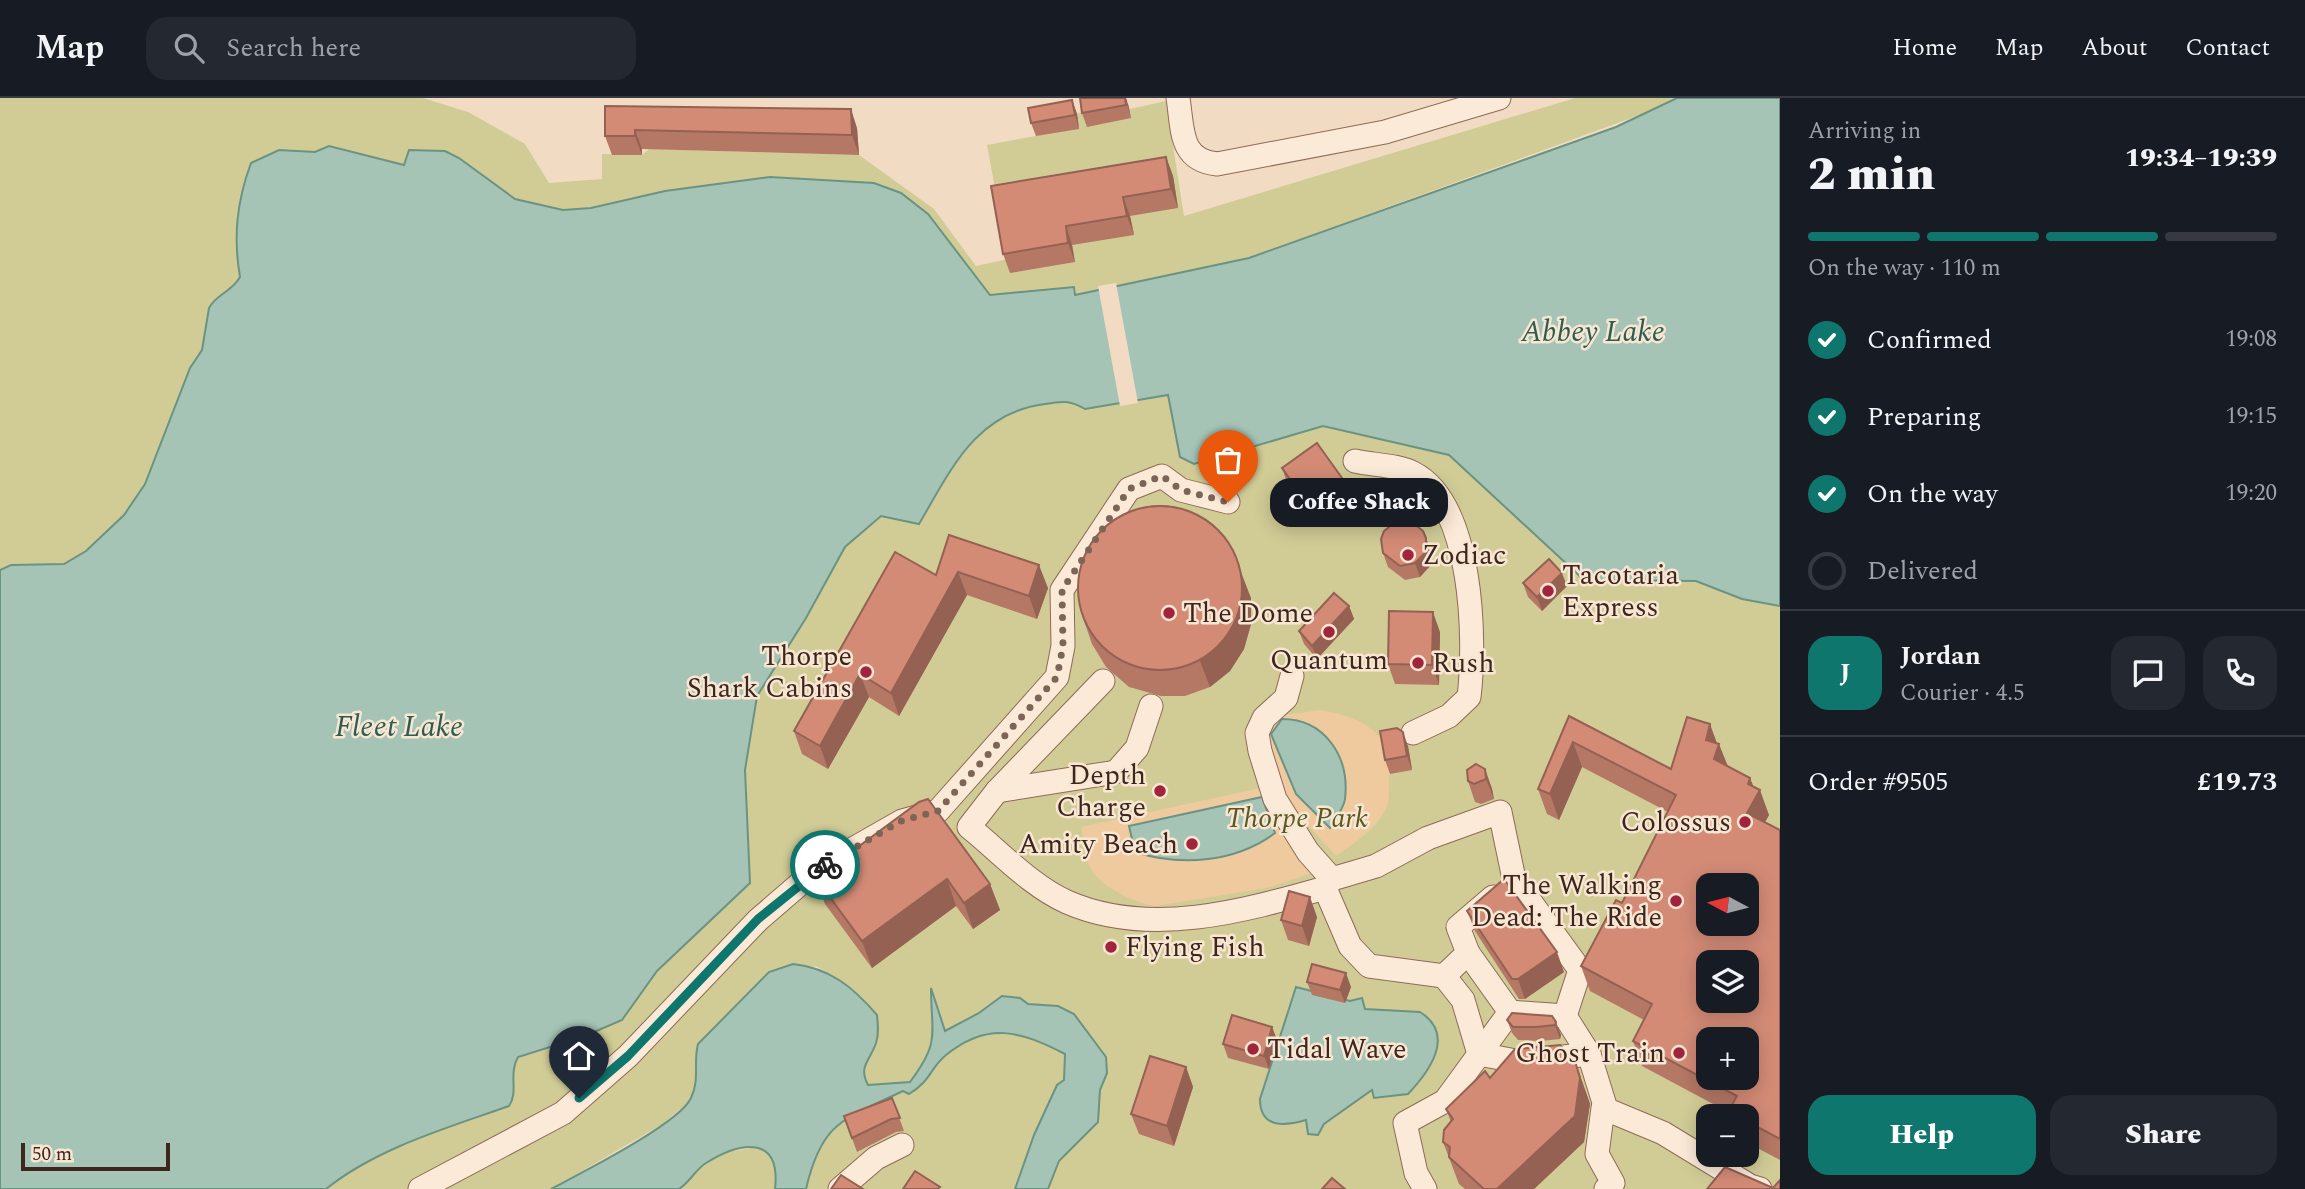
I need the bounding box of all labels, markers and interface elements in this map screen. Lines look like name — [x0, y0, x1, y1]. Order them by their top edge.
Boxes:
search box — [146, 17, 636, 80]
text: Map — [35, 23, 104, 73]
text: Search here — [226, 28, 361, 68]
icon: search — [170, 29, 208, 67]
text: Home — [1892, 30, 1957, 66]
text: Map — [1995, 30, 2043, 66]
text: About — [2081, 30, 2147, 66]
text: Contact — [2185, 30, 2270, 66]
text: Arriving in — [1808, 114, 1921, 149]
text: 19:34–19:39 — [2125, 138, 2277, 178]
text: 2 min — [1808, 140, 1935, 210]
text: On the way · 110 m — [1808, 251, 2001, 286]
water label: Abbey Lake — [1520, 309, 1665, 355]
text: Confirmed — [1867, 320, 1992, 360]
icon: check — [1808, 321, 1846, 359]
text: 19:08 — [2225, 322, 2277, 357]
text: Preparing — [1867, 397, 1981, 437]
icon: check — [1808, 398, 1846, 436]
text: 19:15 — [2225, 399, 2277, 434]
pin — [1198, 430, 1258, 502]
icon: bag — [1209, 441, 1247, 479]
text: On the way — [1867, 474, 1998, 514]
icon: check — [1808, 475, 1846, 513]
text: 19:20 — [2225, 476, 2277, 511]
callout: Coffee Shack — [1270, 478, 1448, 526]
text: Coffee Shack — [1288, 485, 1430, 520]
place label: Zodiac — [1422, 534, 1506, 577]
marker: Zodiac — [1400, 547, 1416, 563]
text: Delivered — [1867, 551, 1978, 591]
place label: Tacotaria Express — [1562, 554, 1679, 629]
marker: Tacotaria Express — [1540, 583, 1556, 599]
place label: The Dome — [1183, 592, 1313, 635]
marker: The Dome — [1161, 605, 1177, 621]
marker: Quantum — [1321, 624, 1337, 640]
place label: Thorpe Shark Cabins — [687, 635, 852, 710]
text: Jordan — [1900, 636, 1981, 676]
button: chat — [2111, 636, 2185, 710]
button: phone — [2203, 636, 2277, 710]
place label: Quantum — [1270, 639, 1388, 682]
place label: Rush — [1432, 642, 1495, 685]
text: J — [1839, 653, 1851, 693]
marker: Rush — [1410, 655, 1426, 671]
marker: Thorpe Shark Cabins — [858, 664, 874, 680]
text: Courier · 4.5 — [1900, 676, 2025, 711]
water label: Fleet Lake — [335, 704, 463, 750]
place label: Depth Charge — [1056, 754, 1146, 829]
text: Order #9505 — [1808, 762, 1948, 802]
text: £19.73 — [2197, 762, 2277, 802]
marker: Depth Charge — [1152, 783, 1168, 799]
park label: Thorpe Park — [1226, 797, 1368, 840]
place label: Colossus — [1620, 801, 1731, 844]
marker: Colossus — [1737, 814, 1753, 830]
place label: Amity Beach — [1018, 823, 1178, 866]
courier — [790, 830, 860, 900]
marker: Amity Beach — [1184, 836, 1200, 852]
icon: bike — [806, 846, 844, 884]
place label: The Walking Dead: The Ride — [1471, 864, 1662, 939]
north arrow — [1696, 873, 1759, 936]
map controls — [1696, 873, 1759, 1167]
marker: The Walking Dead: The Ride — [1668, 893, 1684, 909]
place label: Flying Fish — [1125, 926, 1265, 969]
marker: Flying Fish — [1103, 939, 1119, 955]
button: layers — [1696, 950, 1759, 1013]
pin — [549, 1026, 609, 1098]
button: + — [1696, 1027, 1759, 1090]
place label: Tidal Wave — [1267, 1028, 1407, 1071]
place label: Ghost Train — [1515, 1032, 1665, 1075]
icon: home — [560, 1037, 598, 1075]
marker: Tidal Wave — [1245, 1041, 1261, 1057]
marker: Ghost Train — [1671, 1045, 1687, 1061]
button: Help — [1808, 1095, 2036, 1175]
button: Share — [2050, 1095, 2277, 1175]
button: − — [1696, 1104, 1759, 1167]
scale bar — [21, 1140, 170, 1172]
text: 50 m — [32, 1140, 72, 1169]

